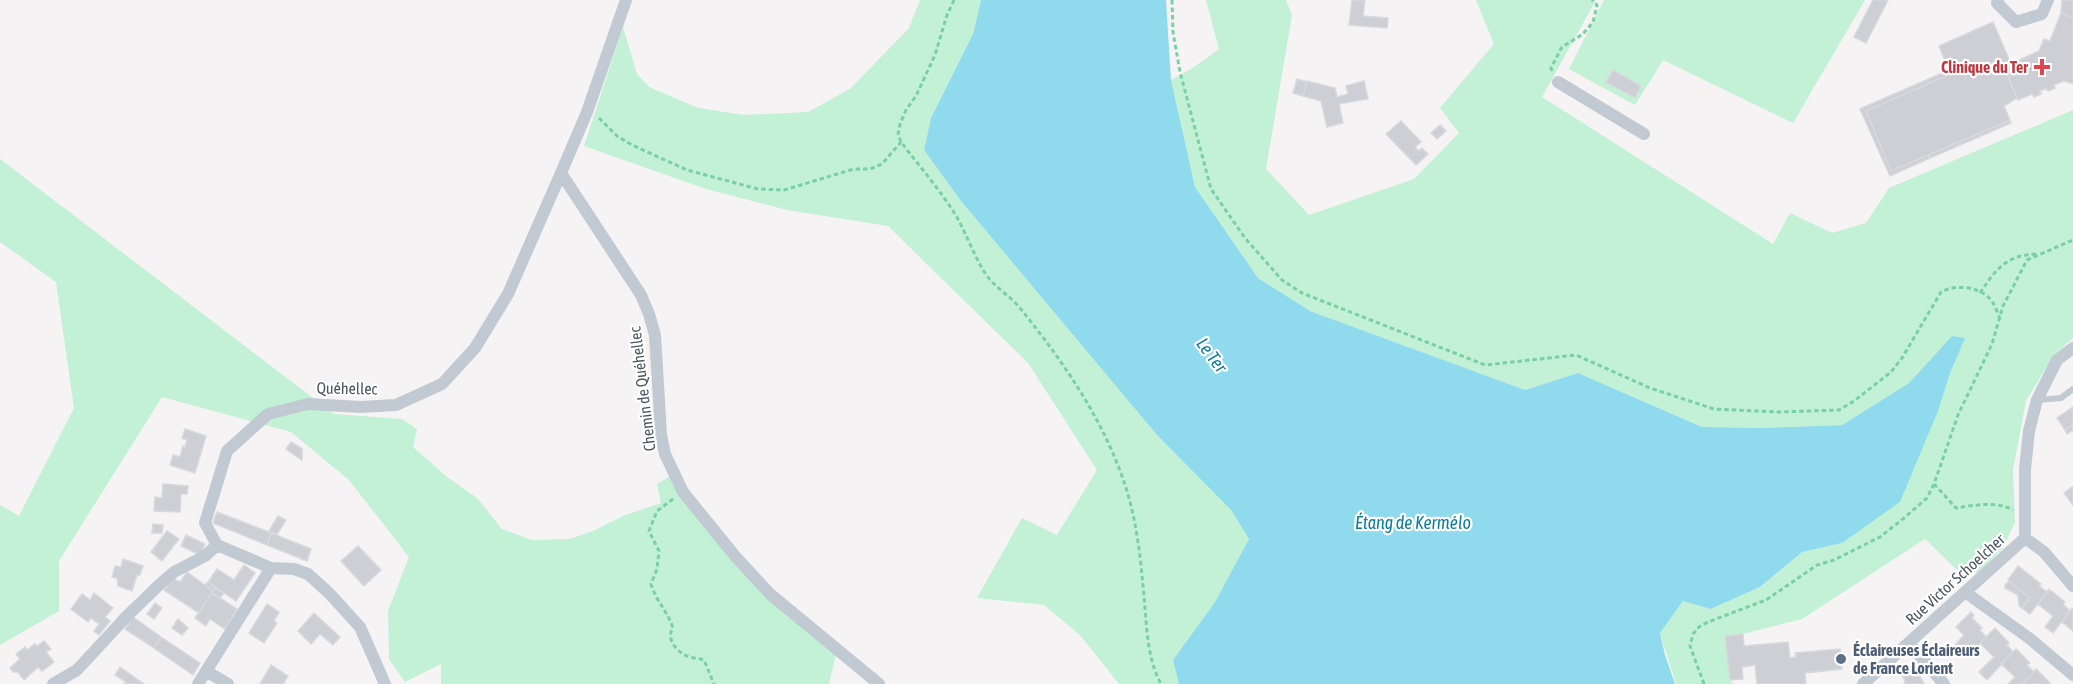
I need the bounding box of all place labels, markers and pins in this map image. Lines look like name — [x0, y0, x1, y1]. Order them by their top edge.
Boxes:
place label: Clinique du Ter — [1941, 58, 2028, 76]
marker: Clinique du Ter — [2033, 58, 2051, 76]
place label: Éclaireuses Éclaireurs de France Lorient — [1853, 641, 1980, 677]
marker: Éclaireuses Éclaireurs de France Lorient — [1834, 652, 1848, 666]

